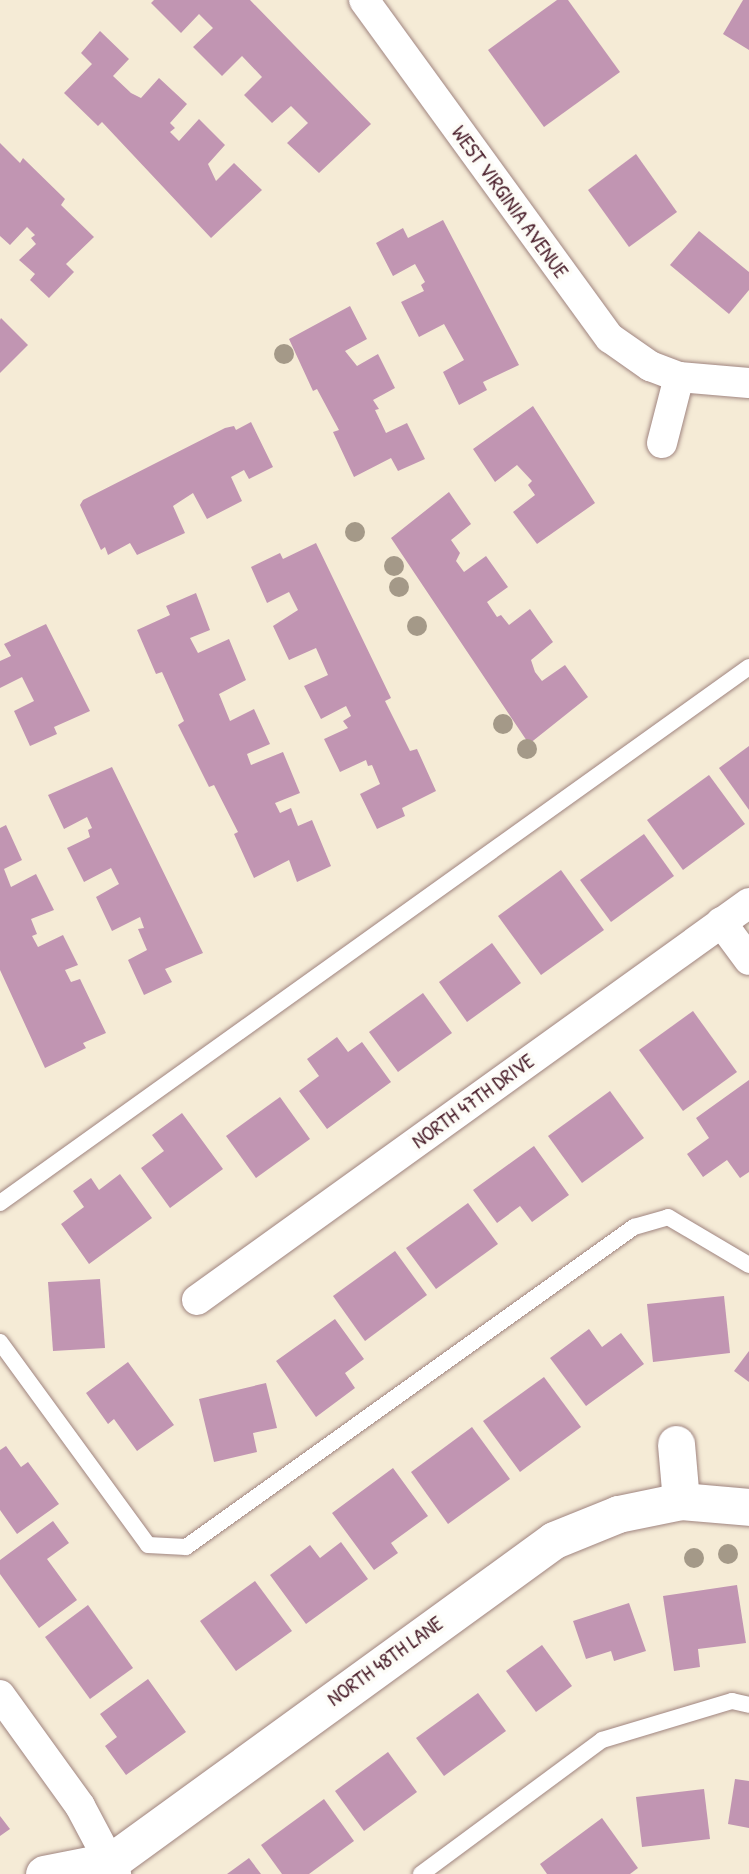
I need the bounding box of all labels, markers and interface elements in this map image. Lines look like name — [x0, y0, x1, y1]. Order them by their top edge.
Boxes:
street label: WEST VIRGINIA AVENUE — [446, 121, 574, 283]
street label: NORTH 47TH DRIVE — [407, 1048, 539, 1154]
street label: NORTH 48TH LANE — [322, 1611, 448, 1711]

